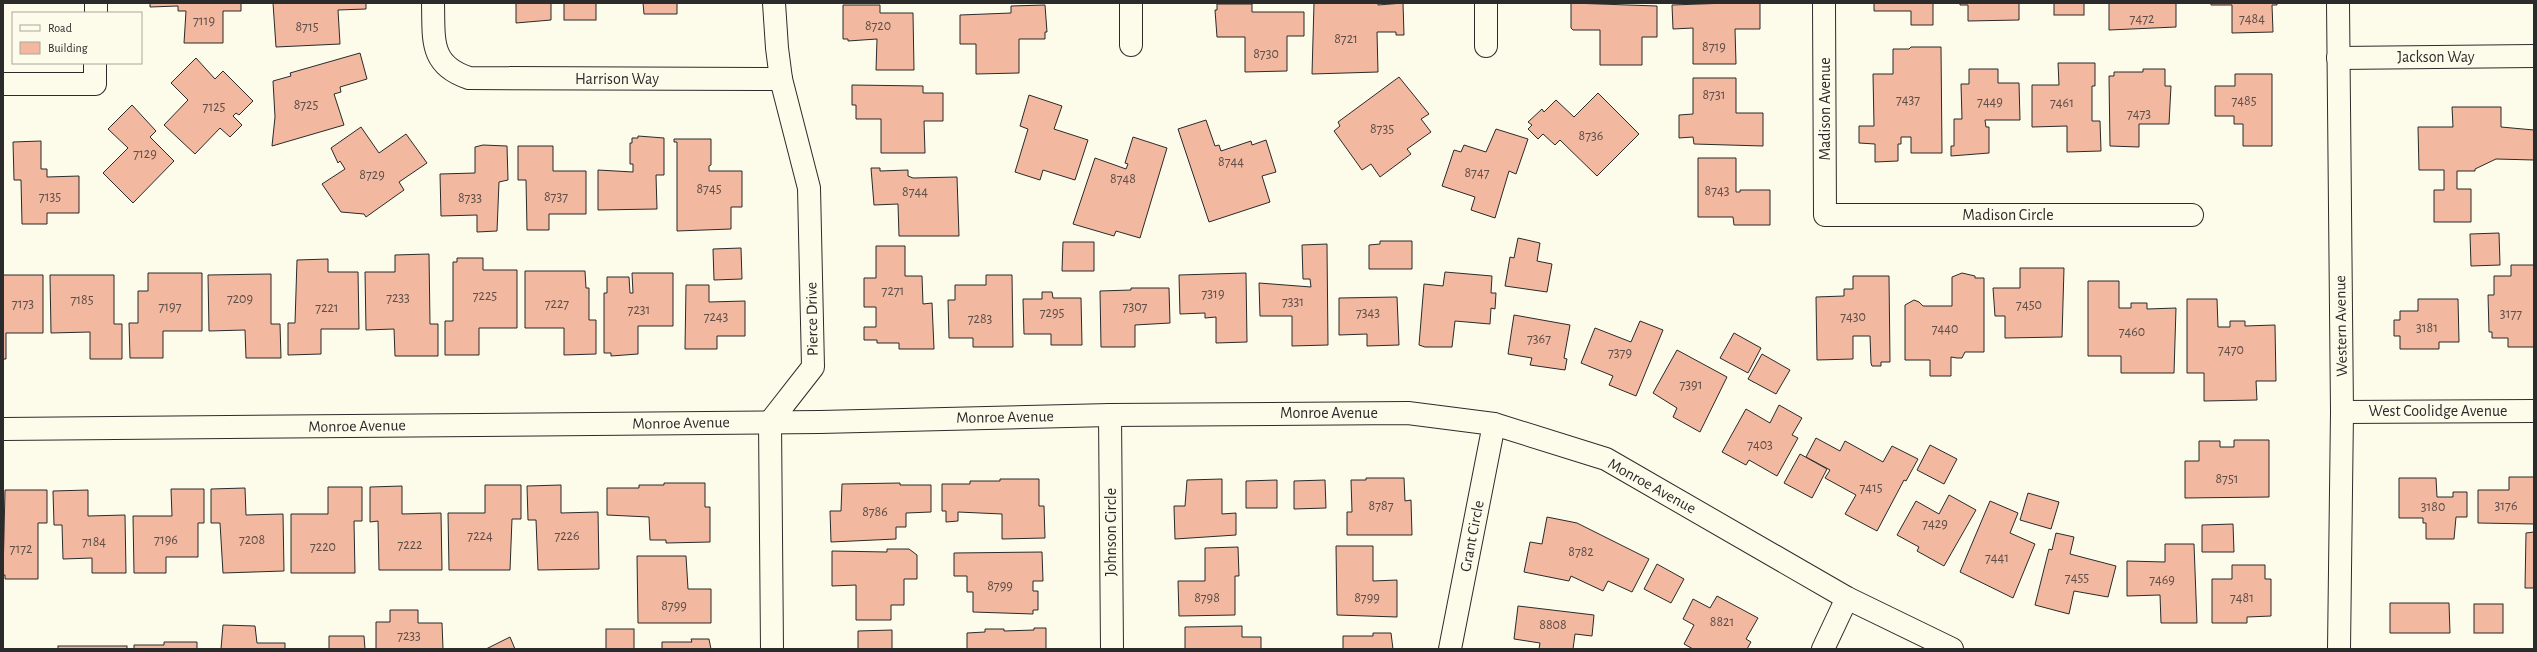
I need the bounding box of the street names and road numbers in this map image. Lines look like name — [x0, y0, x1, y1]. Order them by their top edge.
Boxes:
street label: Jackson Way — [2397, 49, 2475, 66]
street label: Madison Avenue — [1817, 57, 1833, 161]
street label: Harrison Way — [575, 71, 659, 88]
street label: Madison Circle — [1962, 207, 2054, 223]
street label: Western Avenue — [2332, 275, 2350, 377]
street label: Pierce Drive — [803, 282, 821, 356]
street label: West Coolidge Avenue — [2369, 403, 2507, 419]
street label: Monroe Avenue — [1280, 405, 1378, 421]
street label: Monroe Avenue — [956, 408, 1054, 426]
street label: Monroe Avenue — [632, 414, 730, 432]
street label: Monroe Avenue — [308, 417, 406, 435]
street label: Monroe Avenue — [1605, 455, 1699, 517]
street label: Johnson Circle — [1103, 488, 1119, 576]
street label: Grant Circle — [1457, 499, 1487, 573]

